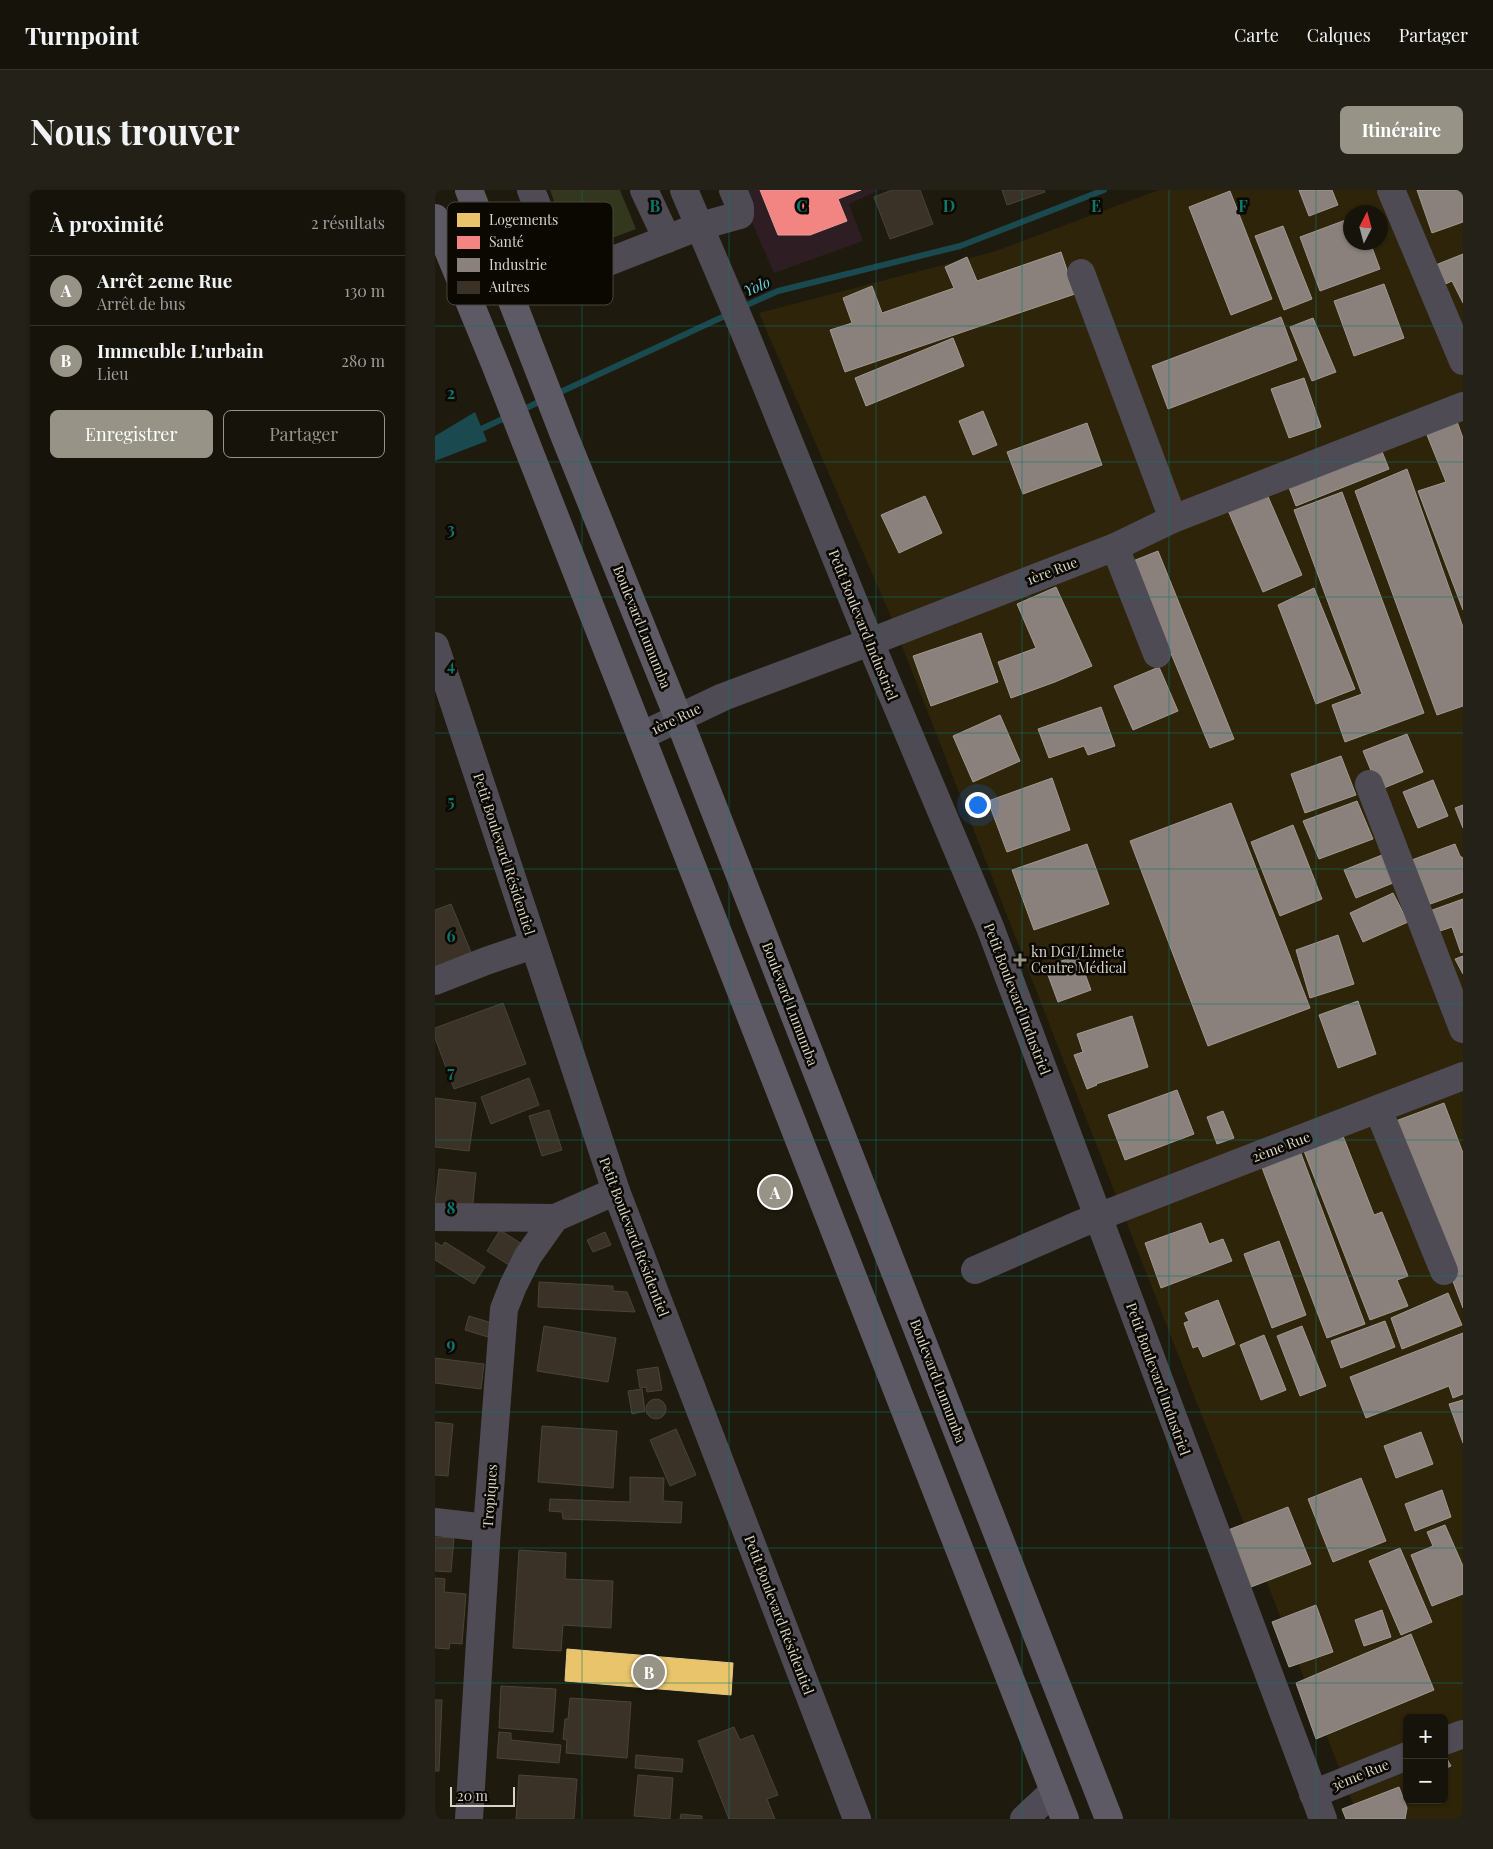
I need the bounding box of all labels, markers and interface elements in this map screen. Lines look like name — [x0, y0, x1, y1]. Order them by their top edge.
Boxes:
text: Turnpoint — [25, 19, 139, 51]
text: Carte — [1234, 23, 1279, 47]
text: Calques — [1307, 23, 1371, 47]
text: Partager — [1399, 23, 1468, 47]
button: Itinéraire — [1340, 106, 1463, 154]
text: Nous trouver — [30, 107, 240, 154]
text: B — [650, 195, 661, 216]
text: C — [796, 195, 808, 216]
text: D — [943, 195, 955, 216]
text: E — [1091, 195, 1101, 216]
text: F — [1238, 195, 1248, 216]
legend — [447, 202, 613, 305]
north arrow — [1343, 205, 1388, 250]
text: À proximité — [50, 209, 164, 237]
text: Logements — [489, 210, 558, 229]
text: 2 résultats — [311, 212, 385, 233]
text: Santé — [489, 232, 524, 251]
text: Industrie — [489, 255, 547, 274]
text: Arrêt 2eme Rue — [97, 267, 232, 293]
water label: Yolo — [740, 271, 773, 301]
text: Autres — [488, 277, 530, 296]
text: A — [61, 280, 71, 301]
text: 130 m — [344, 280, 385, 301]
text: Arrêt de bus — [97, 293, 185, 314]
text: Immeuble L'urbain — [97, 337, 264, 363]
text: B — [61, 350, 71, 371]
text: 280 m — [341, 350, 385, 371]
text: Lieu — [97, 363, 129, 384]
text: 2 — [447, 382, 455, 403]
button: Enregistrer — [50, 410, 213, 458]
button: Partager — [223, 410, 385, 458]
text: 3 — [447, 518, 455, 539]
street label: Petit Boulevard Industriel — [824, 547, 902, 703]
street label: 1ère Rue — [1024, 552, 1080, 589]
street label: Boulevard Lumumba — [609, 563, 676, 691]
text: 4 — [447, 654, 455, 675]
street label: 1ère Rue — [648, 698, 704, 739]
street label: Petit Boulevard Résidentiel — [469, 770, 540, 937]
text: 5 — [447, 790, 455, 811]
your location — [965, 792, 991, 818]
street label: Petit Boulevard Industriel — [980, 920, 1055, 1077]
text: 6 — [447, 925, 456, 946]
street label: Boulevard Lumumba — [758, 939, 823, 1068]
place label: kn DGI/Limete Centre Médical — [1031, 942, 1127, 977]
marker: kn DGI/Limete Centre Médical — [1013, 953, 1027, 967]
text: 7 — [447, 1061, 455, 1082]
street label: 2ème Rue — [1249, 1127, 1313, 1166]
street label: Petit Boulevard Résidentiel — [595, 1154, 674, 1319]
pin: A — [759, 1173, 791, 1211]
text: 8 — [447, 1197, 456, 1218]
street label: Petit Boulevard Industriel — [1122, 1300, 1195, 1458]
street label: Boulevard Lumumba — [906, 1316, 971, 1445]
text: 9 — [447, 1333, 456, 1354]
street label: Tropiques — [478, 1463, 501, 1529]
street label: Petit Boulevard Résidentiel — [740, 1532, 819, 1697]
pin: B — [633, 1653, 665, 1691]
map controls — [1403, 1714, 1448, 1804]
button: + — [1403, 1714, 1448, 1759]
street label: 3ème Rue — [1328, 1754, 1392, 1795]
button: − — [1403, 1759, 1448, 1804]
scale bar — [450, 1784, 515, 1807]
text: 20 m — [457, 1786, 488, 1805]

